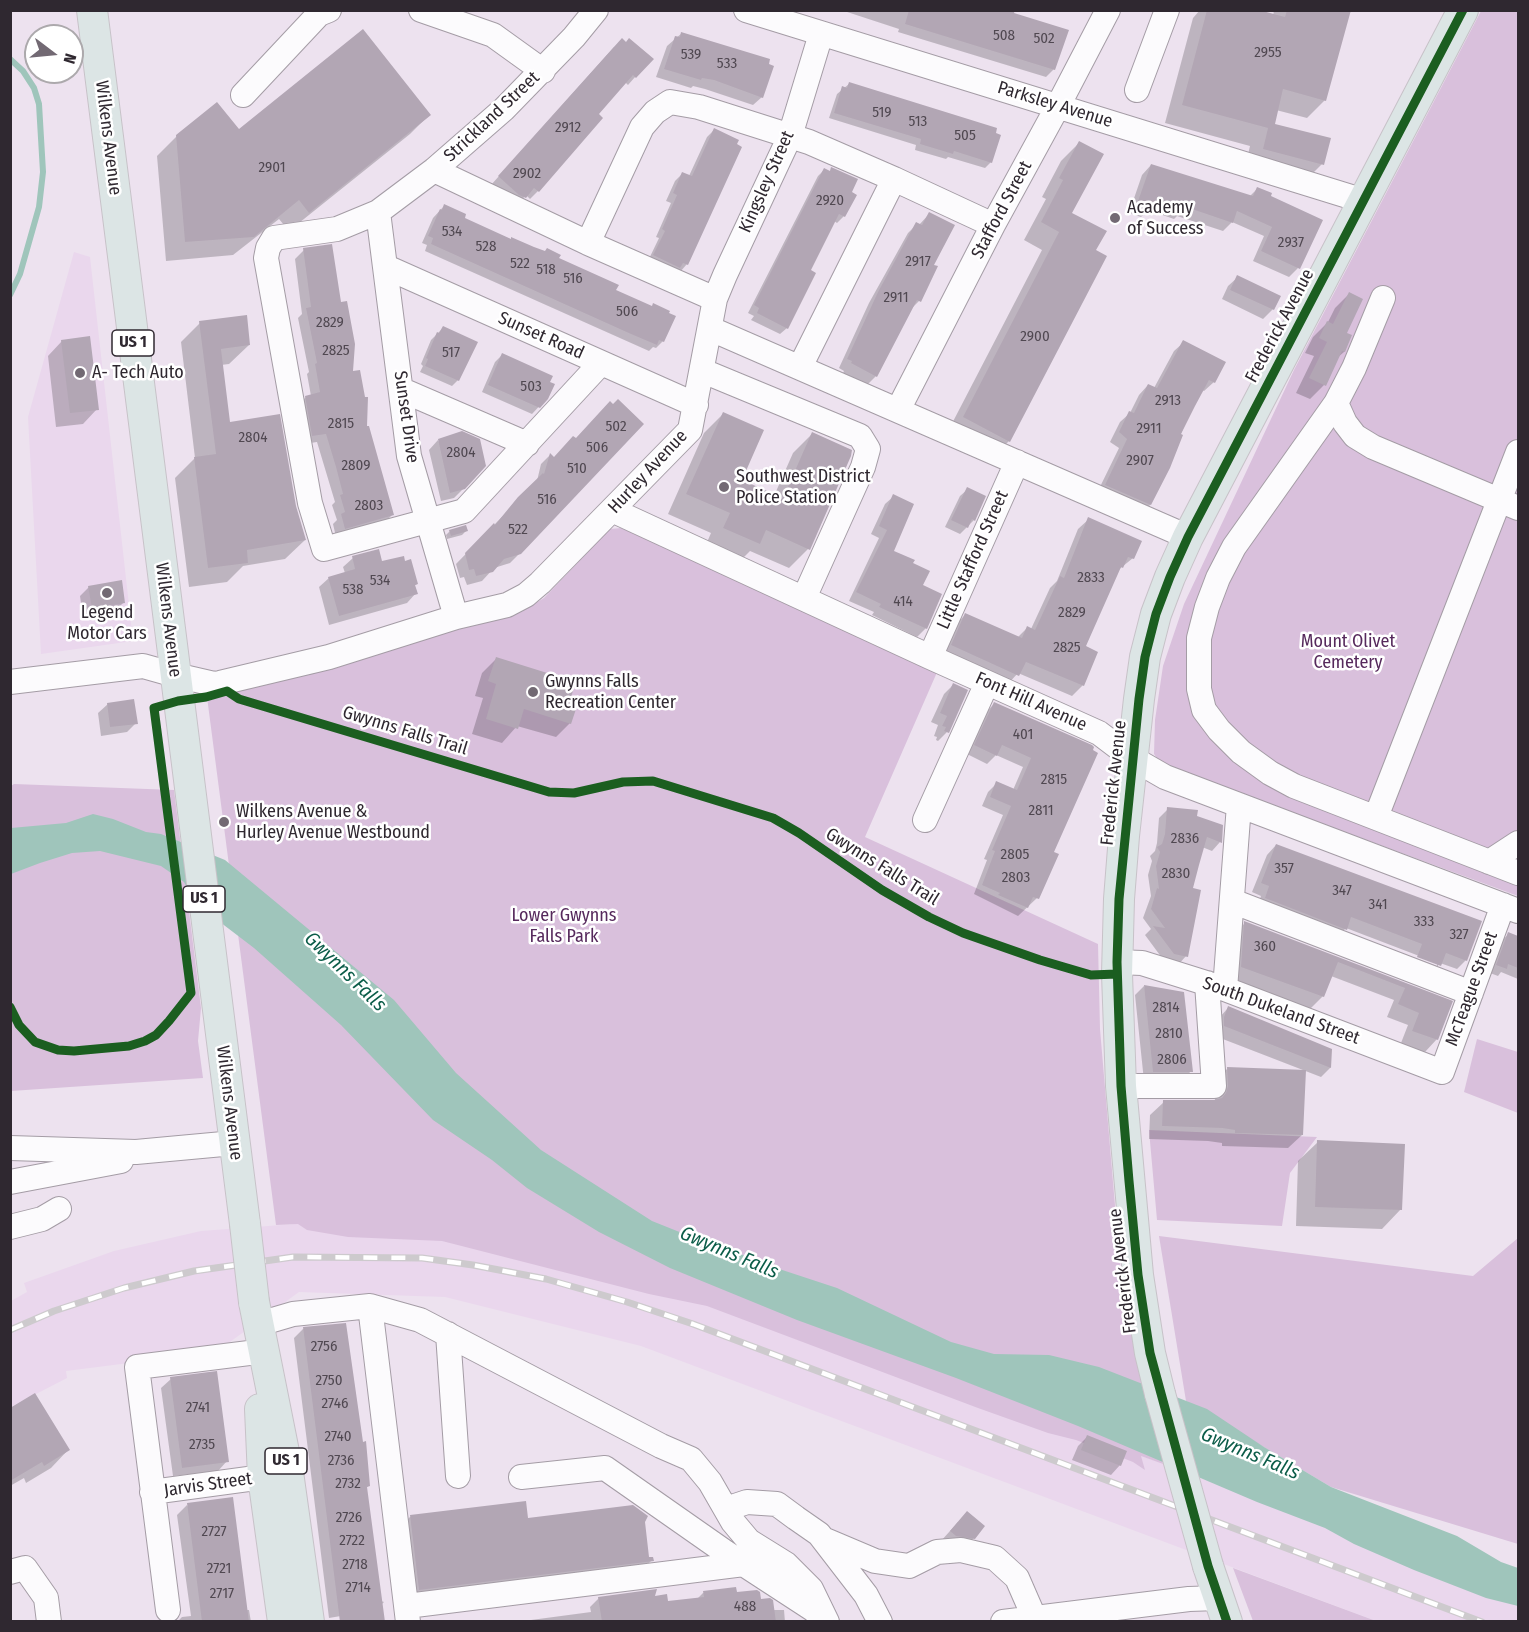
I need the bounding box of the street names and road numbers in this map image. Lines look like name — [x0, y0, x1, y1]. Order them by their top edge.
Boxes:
street label: Strickland Street — [440, 67, 544, 167]
street label: Parksley Avenue — [995, 77, 1115, 133]
street label: Wilkens Avenue — [90, 79, 126, 197]
street label: Kingsley Street — [735, 128, 799, 236]
street label: Stafford Street — [967, 157, 1037, 263]
street label: Frederick Avenue — [1241, 265, 1319, 387]
street label: Sunset Road — [495, 307, 587, 365]
road number: US 1 — [112, 330, 154, 356]
street label: Sunset Drive — [389, 370, 423, 464]
street label: Hurley Avenue — [604, 426, 692, 518]
street label: Little Stafford Street — [933, 487, 1013, 633]
street label: Wilkens Avenue — [150, 561, 186, 679]
street label: Font Hill Avenue — [972, 668, 1090, 736]
street label: Gwynns Falls Trail — [340, 702, 470, 760]
street label: Frederick Avenue — [1097, 719, 1131, 847]
street label: Gwynns Falls Trail — [821, 824, 943, 910]
road number: US 1 — [183, 886, 225, 912]
street label: McTeague Street — [1441, 929, 1503, 1049]
street label: South Dukeland Street — [1200, 973, 1362, 1049]
street label: Wilkens Avenue — [211, 1044, 247, 1162]
street label: Frederick Avenue — [1105, 1207, 1141, 1335]
road number: US 1 — [265, 1448, 307, 1474]
street label: Jarvis Street — [163, 1468, 253, 1502]

